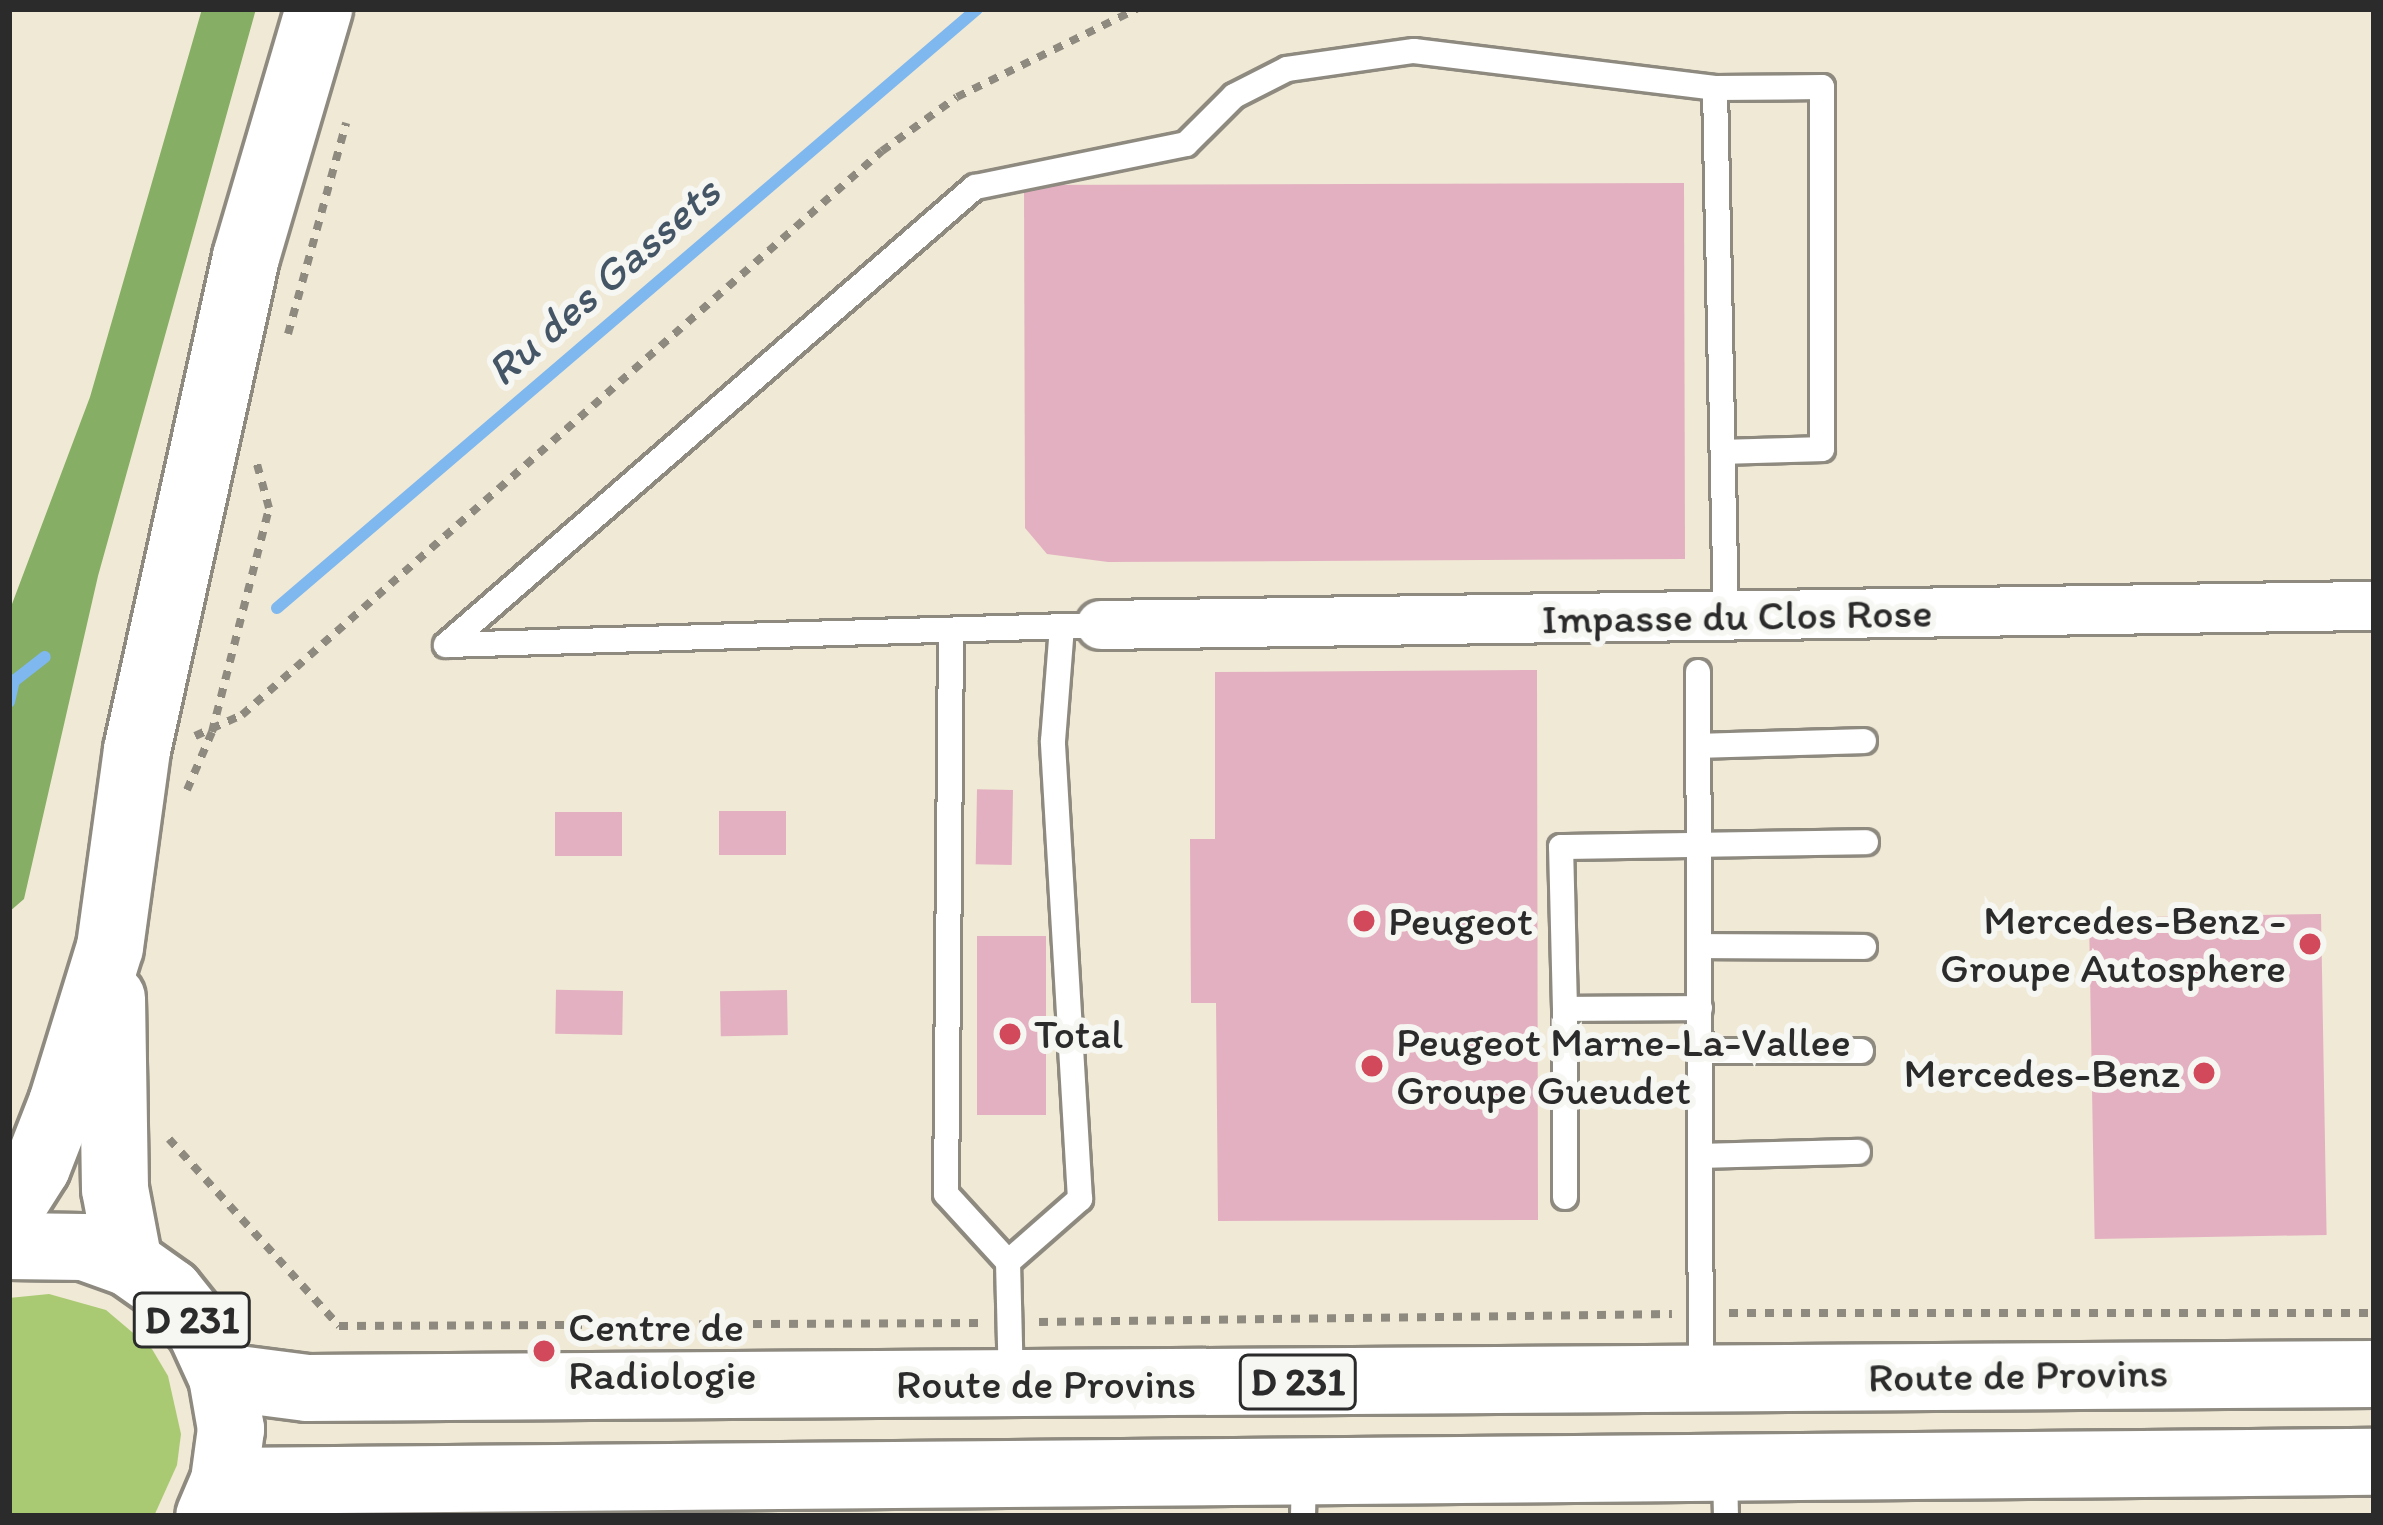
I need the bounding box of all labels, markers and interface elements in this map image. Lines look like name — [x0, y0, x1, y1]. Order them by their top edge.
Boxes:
water label: Ru des Gassets — [475, 165, 731, 397]
street label: Impasse du Clos Rose — [1541, 587, 1933, 645]
place label: Mercedes-Benz - Groupe Autosphere — [1939, 895, 2286, 994]
place label: Peugeot — [1388, 896, 1533, 946]
marker: Peugeot — [1351, 908, 1377, 934]
marker: Mercedes-Benz - Groupe Autosphere — [2297, 931, 2323, 957]
place label: Total — [1034, 1009, 1123, 1059]
place label: Peugeot Marne-La-Vallee Groupe Gueudet — [1396, 1017, 1851, 1116]
marker: Total — [997, 1021, 1023, 1047]
place label: Mercedes-Benz — [1904, 1048, 2180, 1098]
marker: Peugeot Marne-La-Vallee Groupe Gueudet — [1359, 1053, 1385, 1079]
marker: Mercedes-Benz — [2191, 1060, 2217, 1086]
road number: D 231 — [132, 1287, 252, 1353]
place label: Centre de Radiologie — [568, 1302, 756, 1400]
marker: Centre de Radiologie — [531, 1338, 557, 1364]
street label: Route de Provins — [1866, 1347, 2170, 1403]
road number: D 231 — [1238, 1349, 1358, 1415]
street label: Route de Provins — [895, 1359, 1197, 1409]

